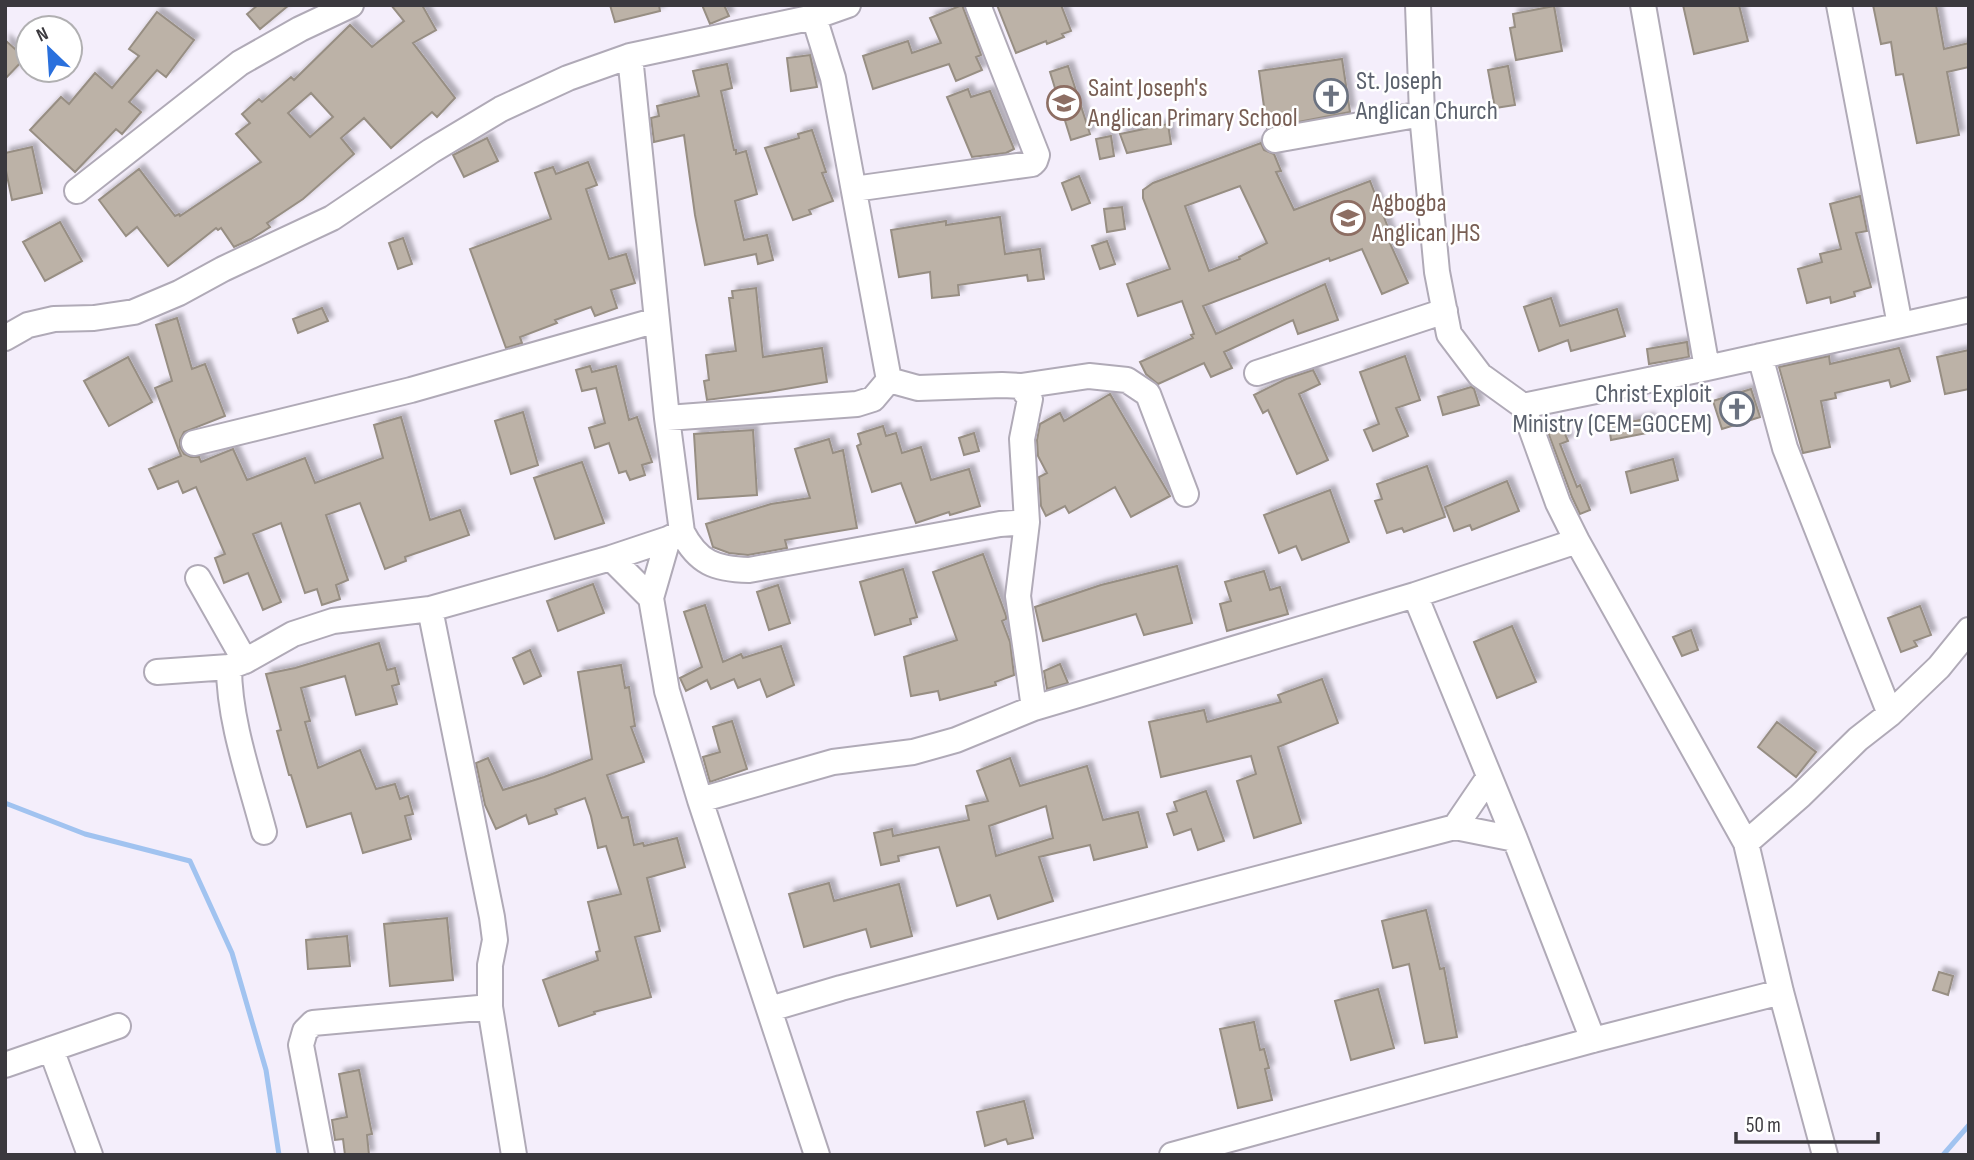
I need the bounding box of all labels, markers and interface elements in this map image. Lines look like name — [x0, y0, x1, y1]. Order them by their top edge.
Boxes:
north arrow — [14, 14, 84, 84]
text: N — [33, 22, 52, 48]
place label: St. Joseph Anglican Church — [1355, 66, 1498, 127]
place label: Saint Joseph's Anglican Primary School — [1087, 73, 1298, 134]
church icon: St. Joseph Anglican Church — [1312, 77, 1350, 115]
school or university icon: Saint Joseph's Anglican Primary School — [1045, 84, 1083, 122]
place label: Agbogba Anglican JHS — [1371, 188, 1480, 249]
school or university icon: Agbogba Anglican JHS — [1329, 199, 1367, 237]
place label: Christ Exploit Ministry (CEM-GOCEM) — [1512, 379, 1712, 440]
church icon: Christ Exploit Ministry (CEM-GOCEM) — [1718, 390, 1756, 428]
scale bar — [1736, 1100, 1878, 1144]
text: 50 m — [1746, 1113, 1781, 1138]

